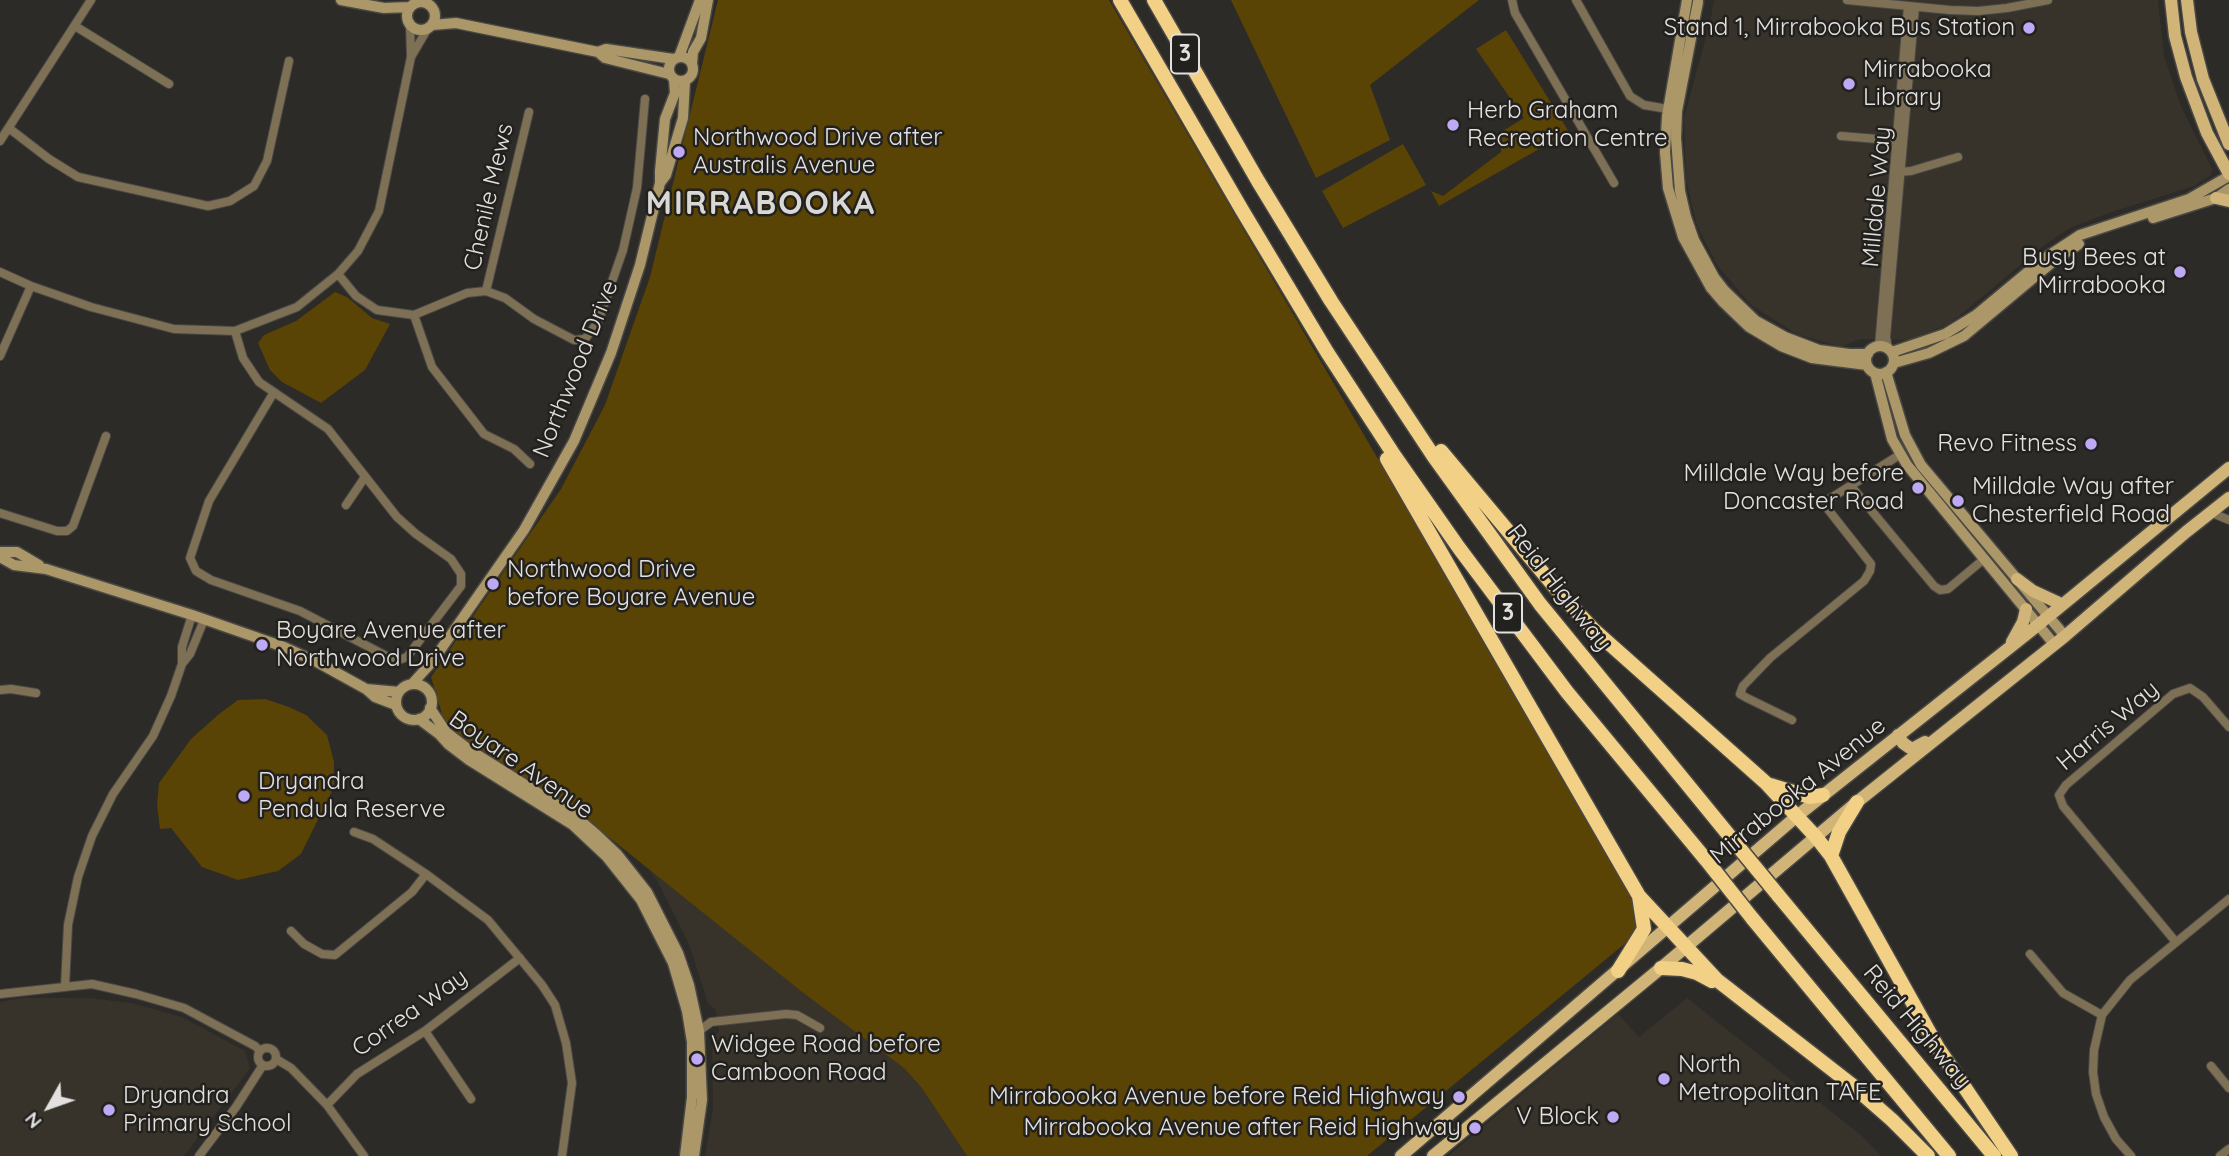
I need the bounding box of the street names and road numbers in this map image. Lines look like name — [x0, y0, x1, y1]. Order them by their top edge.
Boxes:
road number: 3 — [1171, 34, 1199, 74]
street label: Chenile Mews — [458, 121, 520, 273]
street label: Milldale Way — [1856, 125, 1898, 269]
street label: Northwood Drive — [527, 276, 625, 462]
street label: Reid Highway — [1501, 519, 1617, 657]
road number: 3 — [1494, 594, 1522, 632]
street label: Harris Way — [2051, 675, 2165, 777]
street label: Boyare Avenue — [443, 705, 599, 825]
street label: Mirrabooka Avenue — [1705, 711, 1891, 871]
street label: Reid Highway — [1857, 959, 1977, 1095]
street label: Correa Way — [347, 963, 473, 1063]

